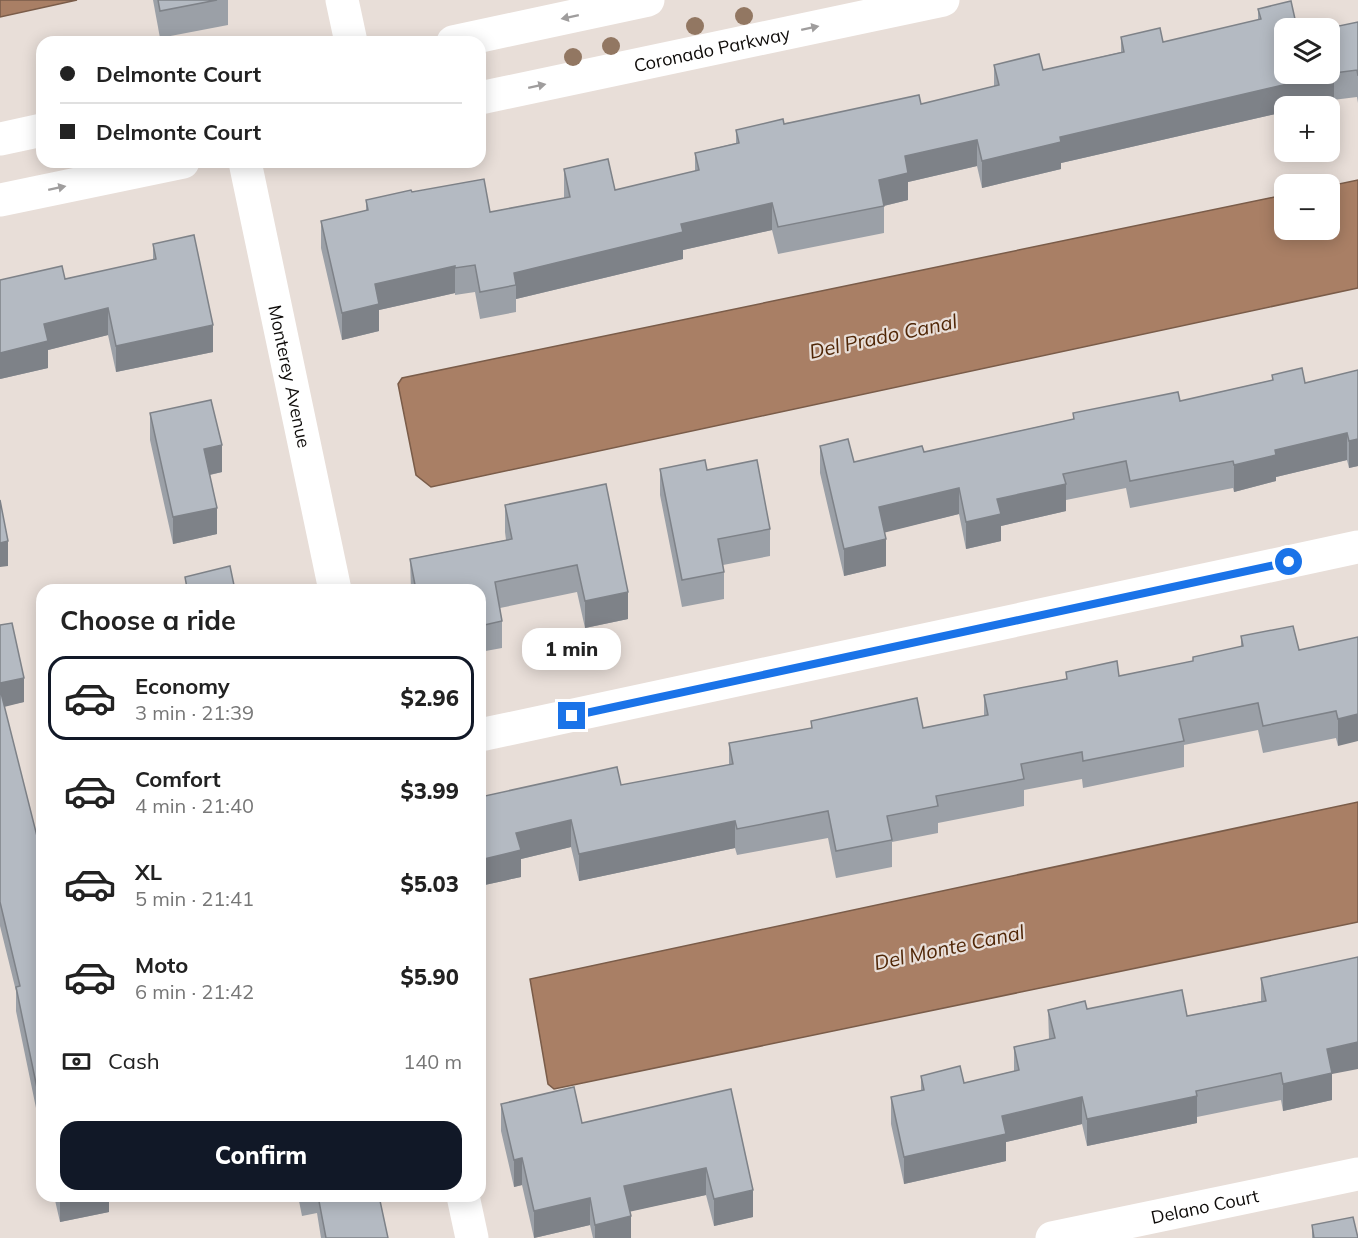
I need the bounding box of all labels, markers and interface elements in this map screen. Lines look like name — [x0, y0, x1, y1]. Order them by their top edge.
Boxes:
one-way arrow — [560, 13, 579, 22]
map controls — [1274, 18, 1340, 240]
button: layers — [1274, 18, 1340, 84]
street label: Coronado Parkway — [632, 21, 793, 77]
one-way arrow — [801, 23, 820, 32]
text: Delmonte Court — [96, 60, 261, 88]
one-way arrow — [528, 81, 547, 90]
button: + — [1274, 96, 1340, 162]
text: Delmonte Court — [96, 118, 261, 146]
button: − — [1274, 174, 1340, 240]
one-way arrow — [48, 183, 67, 193]
street label: Monterey Avenue — [264, 303, 316, 450]
water label: Del Prado Canal — [807, 308, 959, 364]
route start — [1275, 548, 1302, 575]
text: Choose a ride — [60, 603, 236, 637]
callout: 1 min — [522, 629, 622, 671]
text: 1 min — [545, 636, 598, 661]
icon: car — [63, 671, 117, 725]
text: Economy — [135, 672, 230, 700]
text: $2.96 — [400, 684, 459, 712]
text: 3 min · 21:39 — [135, 700, 254, 725]
route end — [558, 702, 585, 729]
icon: car — [63, 764, 117, 818]
text: Comfort — [135, 765, 221, 793]
text: $3.99 — [400, 777, 459, 805]
text: 4 min · 21:40 — [135, 793, 254, 818]
icon: car — [63, 857, 117, 911]
text: XL — [135, 858, 162, 886]
text: $5.03 — [400, 870, 459, 898]
text: 5 min · 21:41 — [135, 886, 254, 911]
water label: Del Monte Canal — [872, 919, 1027, 975]
icon: car — [63, 950, 117, 1004]
text: Moto — [135, 951, 188, 979]
text: $5.90 — [400, 963, 459, 991]
text: 6 min · 21:42 — [135, 979, 254, 1004]
icon: cash — [60, 1045, 93, 1078]
text: Cash — [108, 1047, 160, 1075]
text: 140 m — [403, 1049, 462, 1074]
button: Confirm — [60, 1121, 462, 1190]
street label: Delano Court — [1149, 1184, 1261, 1229]

